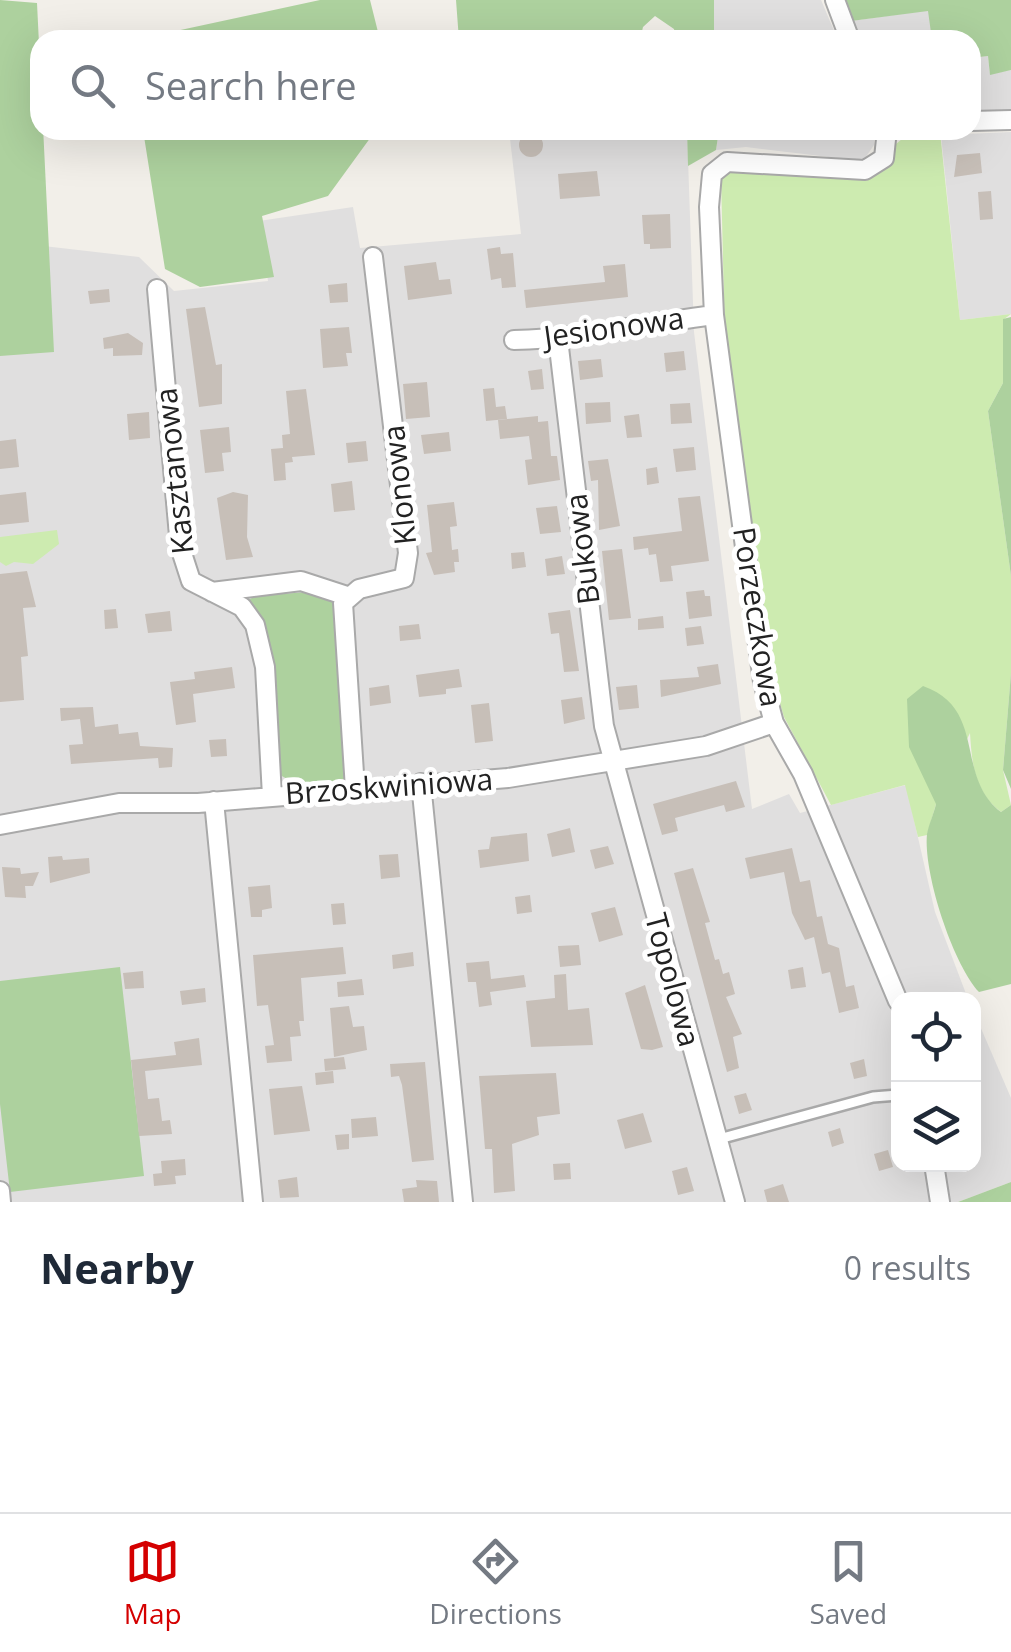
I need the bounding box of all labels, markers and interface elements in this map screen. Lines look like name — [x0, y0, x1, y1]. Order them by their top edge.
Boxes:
search box — [30, 30, 981, 140]
icon: search — [65, 58, 120, 113]
text: Search here — [145, 59, 357, 111]
street label: Jesionowa — [538, 296, 687, 357]
street label: Kasztanowa — [144, 386, 203, 556]
street label: Klonowa — [372, 423, 425, 547]
street label: Bukowa — [554, 491, 609, 607]
street label: Porzeczkowa — [724, 524, 793, 710]
street label: Brzoskwiniowa — [283, 758, 494, 813]
street label: Topolowa — [636, 908, 711, 1051]
map controls — [891, 992, 981, 1172]
button: locate — [891, 992, 981, 1082]
button: layers — [891, 1082, 981, 1172]
text: Nearby — [40, 1239, 194, 1296]
text: 0 results — [844, 1246, 971, 1289]
tab: Map — [124, 1534, 182, 1632]
tab: Directions — [429, 1534, 562, 1632]
tab: Saved — [809, 1534, 887, 1632]

